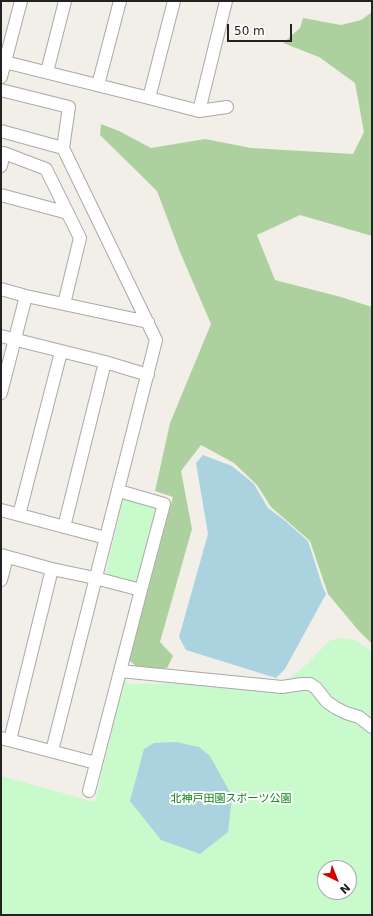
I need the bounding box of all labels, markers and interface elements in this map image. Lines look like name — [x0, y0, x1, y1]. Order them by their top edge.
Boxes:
scale bar — [229, 16, 294, 42]
text: 50 m — [234, 24, 265, 38]
park label: 北神戸田園スポーツ公園 — [171, 792, 291, 806]
north arrow — [317, 860, 357, 900]
text: N — [337, 881, 353, 896]

